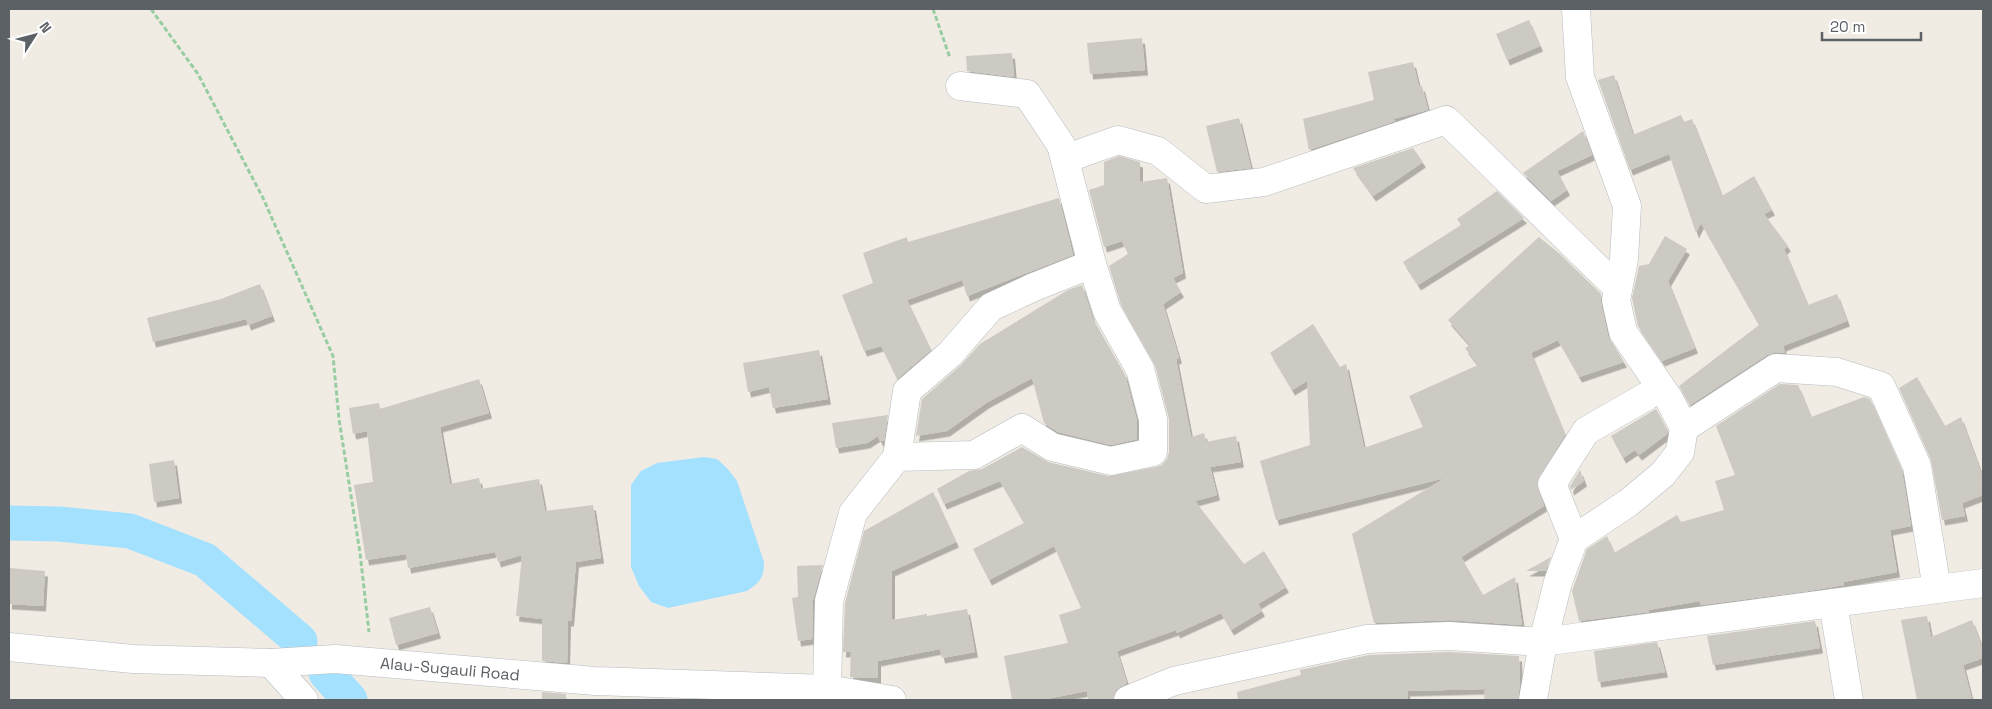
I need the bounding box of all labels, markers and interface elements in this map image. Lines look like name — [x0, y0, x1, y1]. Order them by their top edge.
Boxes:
north arrow — [10, 10, 60, 60]
scale bar — [1822, 10, 1921, 42]
text: 20 m — [1830, 17, 1865, 36]
text: N — [35, 18, 56, 36]
street label: Alau-Sugauli Road — [379, 652, 521, 686]

